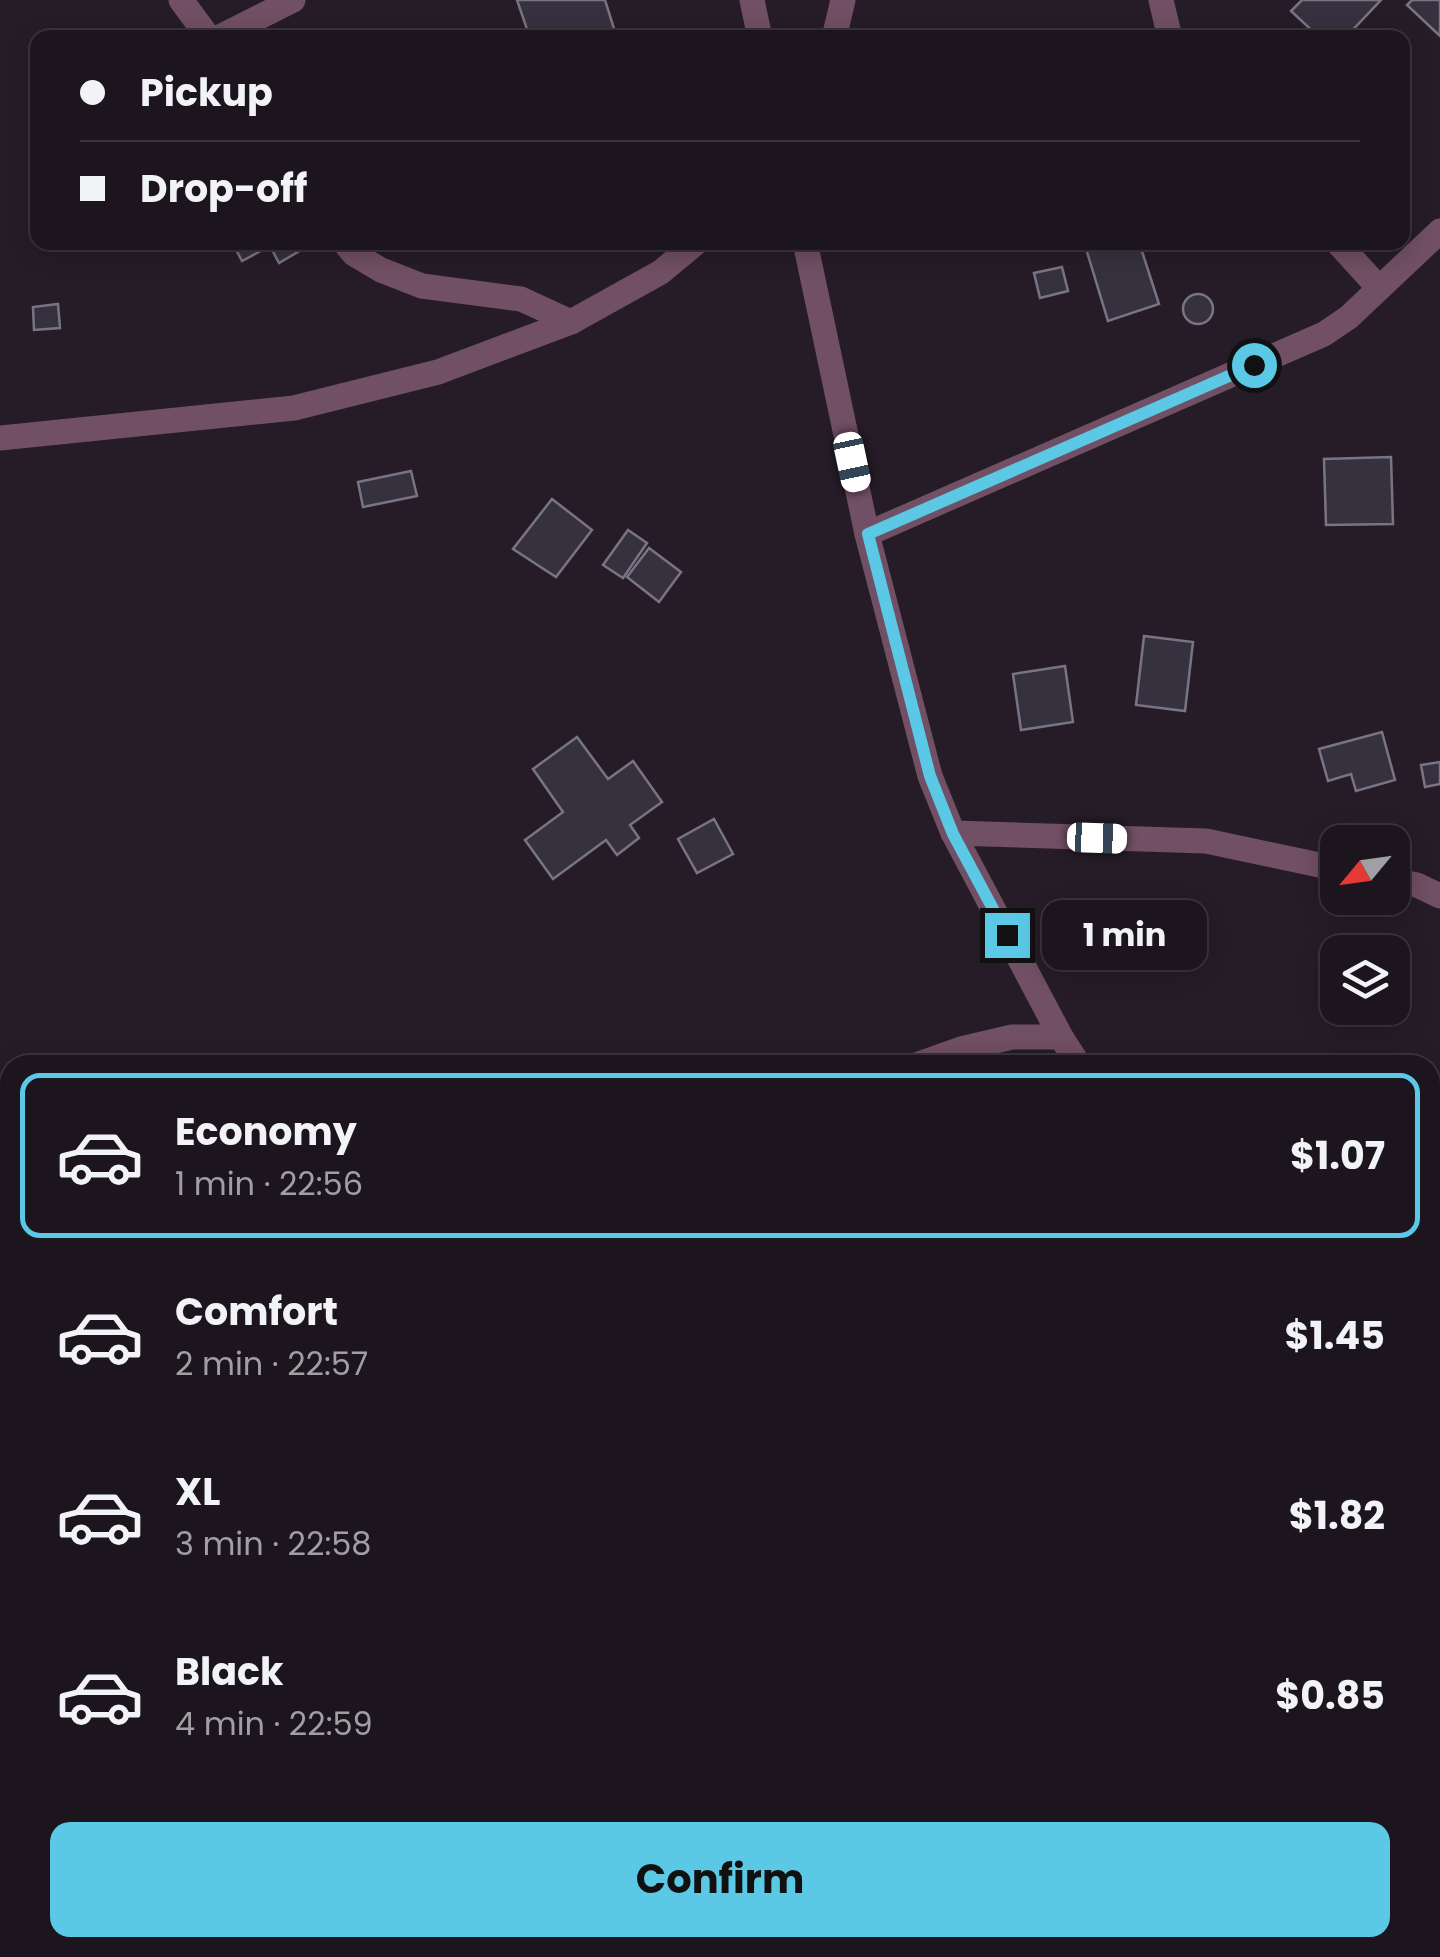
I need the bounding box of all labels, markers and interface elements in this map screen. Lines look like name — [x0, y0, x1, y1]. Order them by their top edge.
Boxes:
text: Pickup — [140, 66, 273, 119]
text: Drop-off — [140, 162, 308, 215]
route start — [1232, 343, 1277, 388]
car — [831, 430, 873, 494]
car — [1066, 822, 1128, 854]
north arrow — [1320, 825, 1410, 915]
map controls — [1320, 825, 1410, 1025]
callout: 1 min — [1042, 900, 1207, 970]
text: 1 min — [1083, 912, 1166, 957]
route end — [985, 913, 1030, 958]
button: layers — [1320, 935, 1410, 1025]
text: Economy — [175, 1105, 357, 1158]
icon: car — [55, 1111, 145, 1201]
text: $1.07 — [1290, 1129, 1385, 1182]
text: 1 min · 22:56 — [175, 1161, 363, 1206]
text: Comfort — [175, 1285, 338, 1338]
icon: car — [55, 1291, 145, 1381]
text: $1.45 — [1285, 1309, 1385, 1362]
text: 2 min · 22:57 — [175, 1341, 368, 1386]
text: XL — [175, 1465, 220, 1518]
icon: car — [55, 1471, 145, 1561]
text: $1.82 — [1289, 1489, 1385, 1542]
text: 3 min · 22:58 — [175, 1521, 371, 1566]
text: Black — [175, 1645, 284, 1698]
icon: car — [55, 1651, 145, 1741]
text: $0.85 — [1275, 1669, 1385, 1722]
text: 4 min · 22:59 — [175, 1701, 373, 1746]
button: Confirm — [50, 1822, 1390, 1937]

